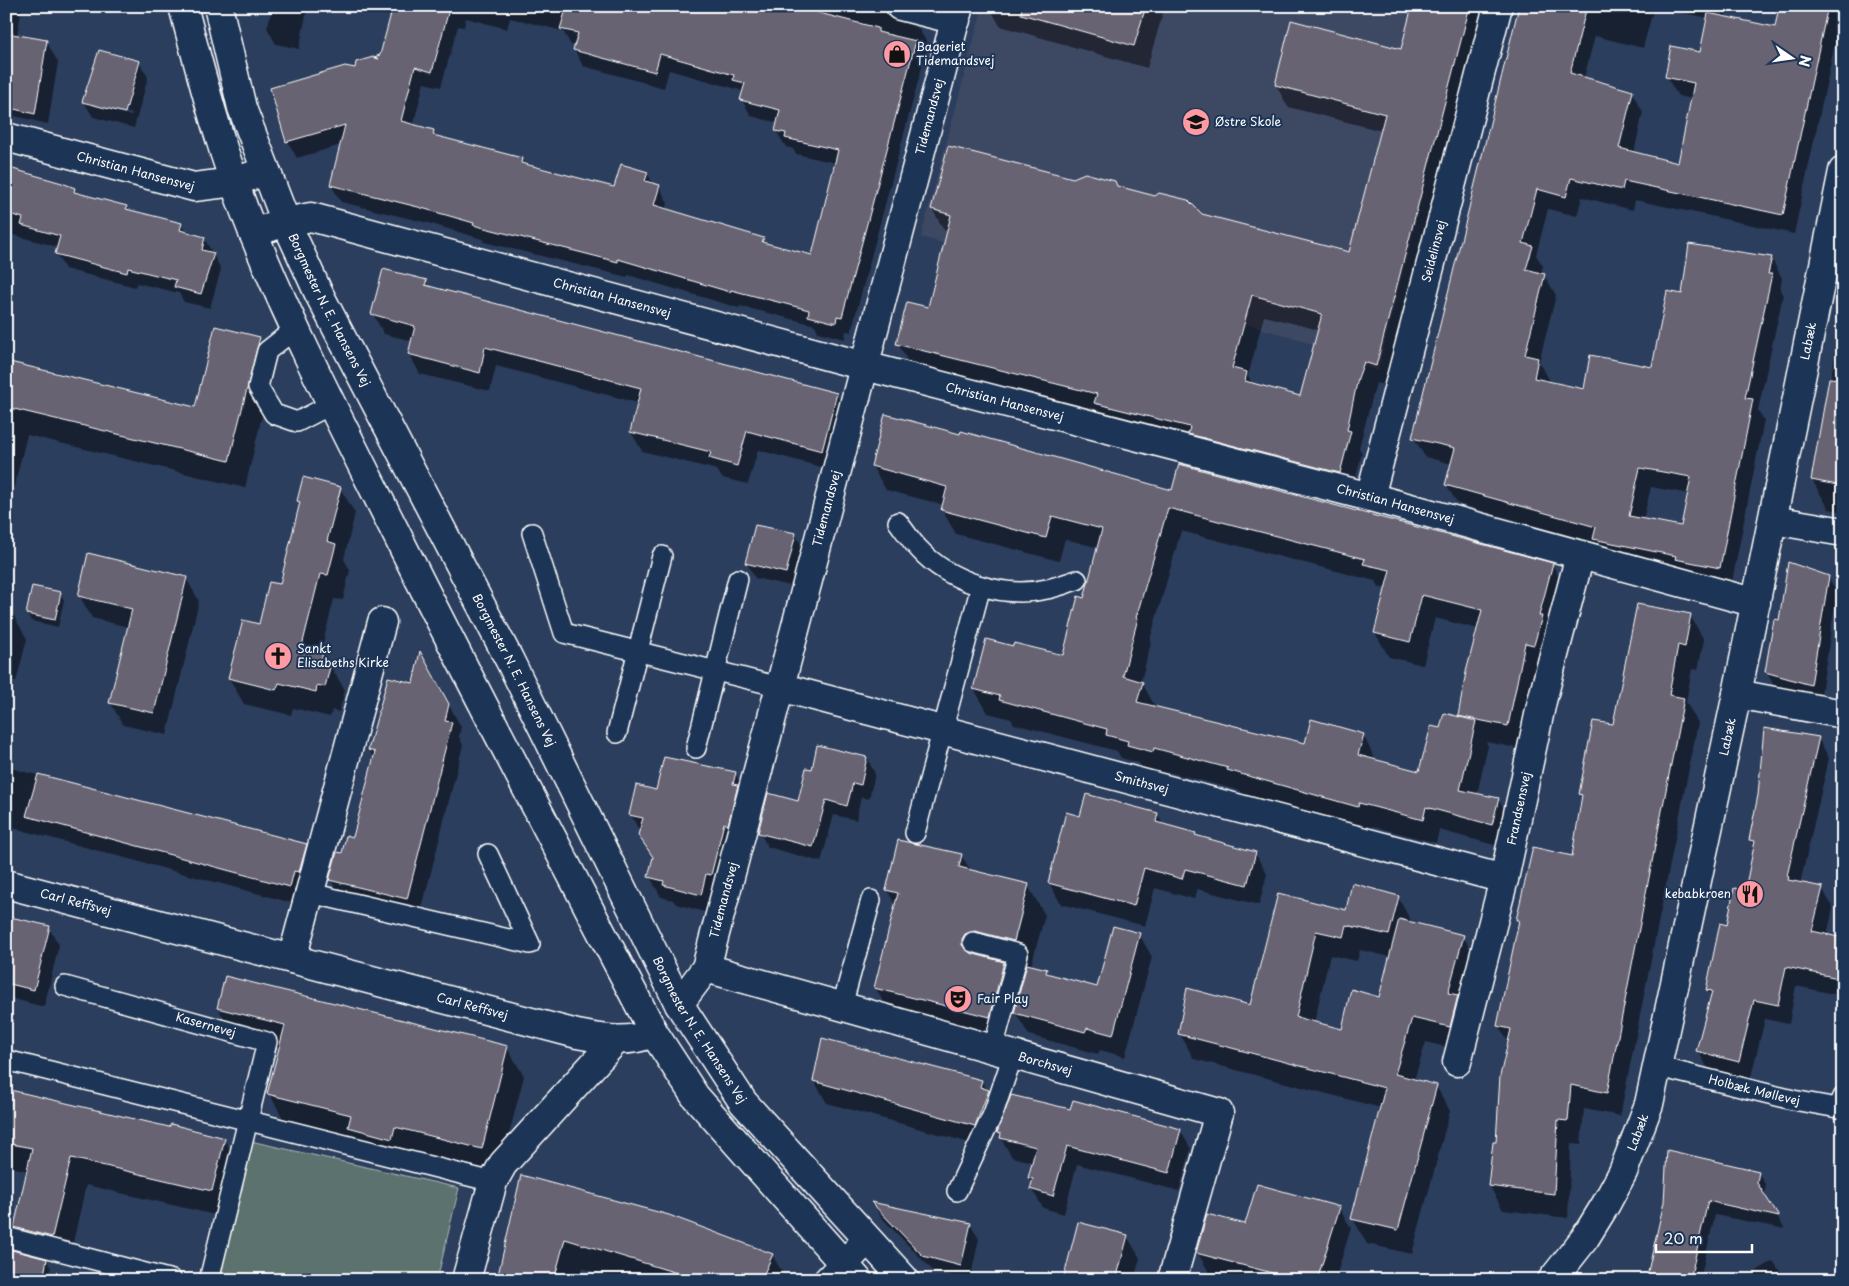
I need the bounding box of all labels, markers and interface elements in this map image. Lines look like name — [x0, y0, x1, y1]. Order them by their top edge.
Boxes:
north arrow — [1766, 32, 1816, 82]
place label: Bageriet Tidemandsvej — [916, 37, 994, 69]
shop icon: Bageriet Tidemandsvej — [882, 39, 912, 69]
text: N — [1794, 53, 1817, 69]
street label: Tidemandsvej — [910, 77, 948, 157]
school or university icon: Østre Skole — [1181, 107, 1211, 137]
place label: Østre Skole — [1215, 112, 1282, 130]
street label: Christian Hansensvej — [75, 146, 197, 195]
street label: Seidelinsvej — [1416, 218, 1450, 284]
street label: Borgmester N. E. Hansens Vej — [284, 230, 376, 389]
street label: Christian Hansensvej — [551, 273, 673, 322]
street label: Labæk — [1795, 320, 1820, 361]
street label: Christian Hansensvej — [944, 377, 1066, 425]
street label: Tidemandsvej — [807, 468, 845, 549]
street label: Christian Hansensvej — [1335, 479, 1457, 528]
street label: Borgmester N. E. Hansens Vej — [469, 590, 561, 749]
place label: Sankt Elisabeths Kirke — [297, 639, 389, 671]
church icon: Sankt Elisabeths Kirke — [263, 641, 293, 671]
street label: Labæk — [1714, 716, 1740, 757]
street label: Smithsvej — [1113, 766, 1171, 798]
street label: Frandsensvej — [1501, 770, 1535, 847]
street label: Tidemandsvej — [704, 860, 742, 940]
restaurant icon: kebabkroen — [1735, 879, 1765, 909]
street label: Carl Reffsvej — [38, 883, 113, 919]
place label: kebabkroen — [1665, 884, 1731, 902]
street label: Borgmester N. E. Hansens Vej — [649, 953, 751, 1107]
theatre icon: Fair Play — [943, 984, 973, 1014]
street label: Carl Reffsvej — [435, 988, 510, 1023]
place label: Fair Play — [977, 989, 1028, 1007]
street label: Kasernevej — [174, 1007, 238, 1041]
street label: Borchsvej — [1016, 1047, 1074, 1079]
street label: Holbæk Møllevej — [1707, 1070, 1801, 1109]
street label: Labæk — [1622, 1111, 1652, 1153]
scale bar — [1656, 1221, 1753, 1253]
text: 20 m — [1664, 1226, 1703, 1249]

